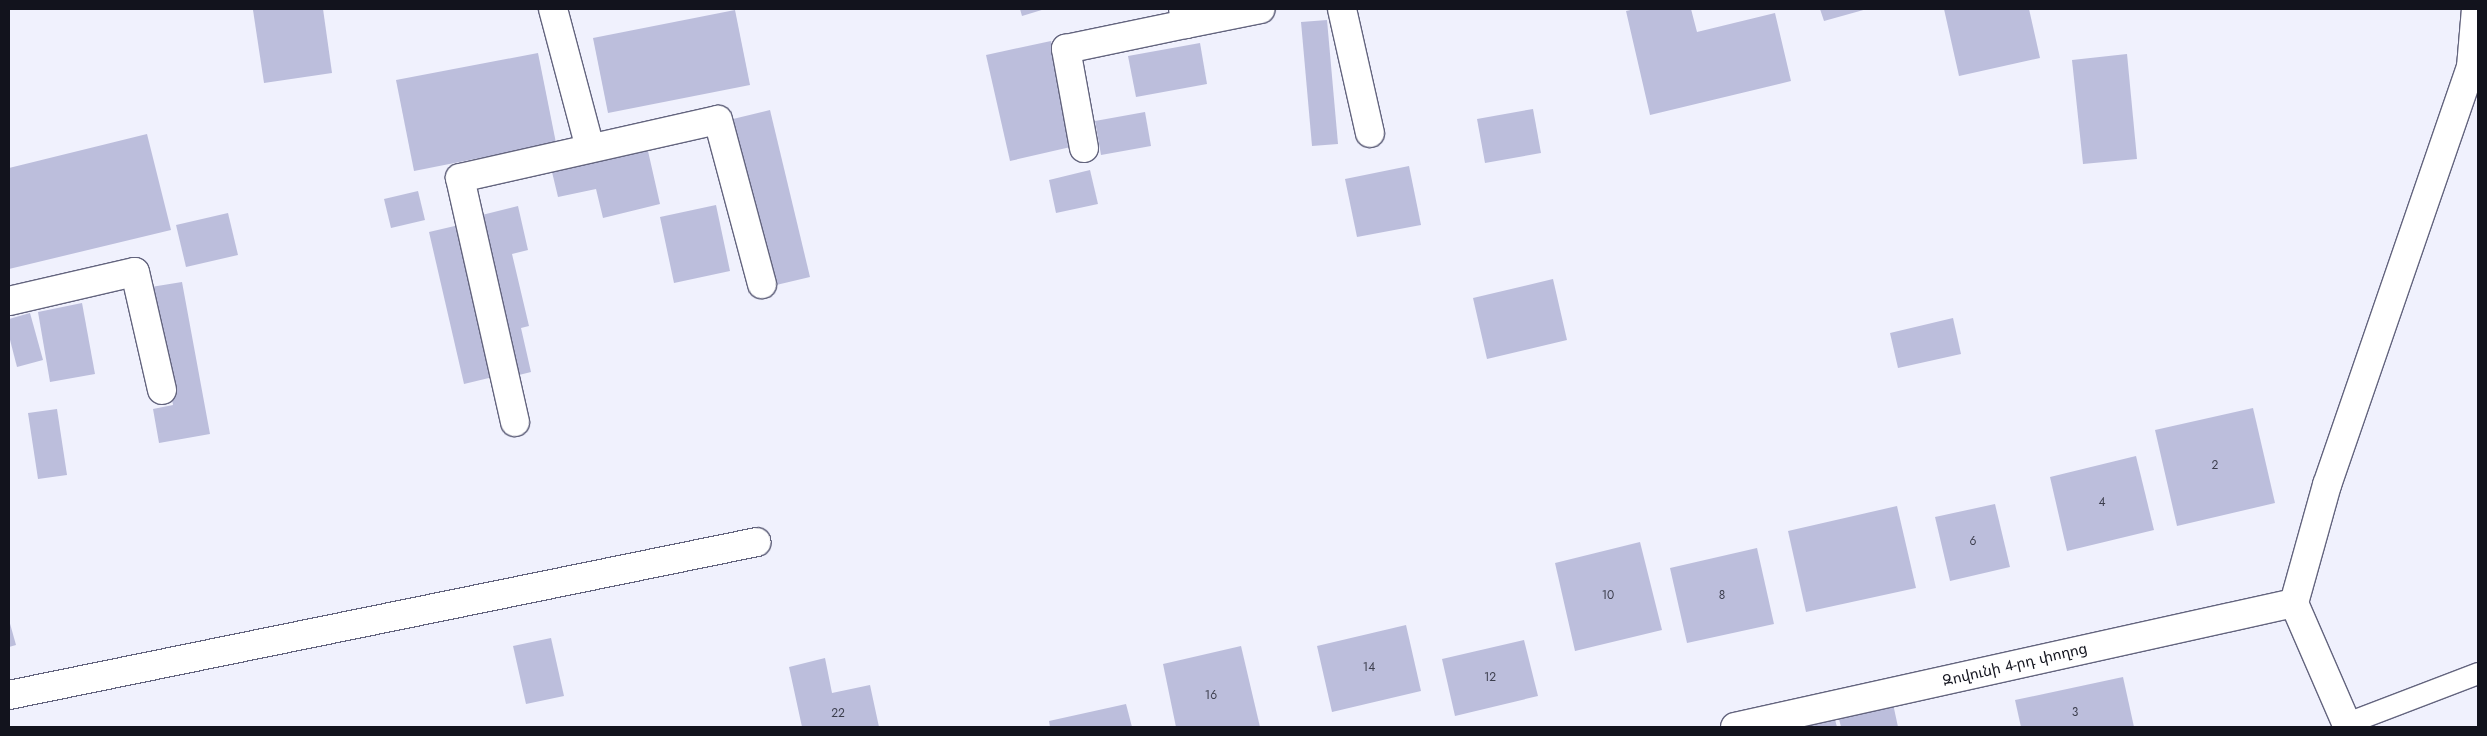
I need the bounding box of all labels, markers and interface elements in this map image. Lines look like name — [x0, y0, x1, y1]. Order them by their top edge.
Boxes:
house number: 2 — [2212, 459, 2218, 473]
house number: 4 — [2099, 496, 2105, 510]
house number: 6 — [1970, 535, 1976, 549]
house number: 10 — [1602, 589, 1614, 603]
house number: 8 — [1719, 589, 1725, 603]
street label: Զովունի 4-րդ փողոց — [1941, 640, 2089, 690]
house number: 14 — [1363, 661, 1375, 675]
house number: 12 — [1484, 671, 1496, 685]
house number: 16 — [1205, 689, 1217, 703]
house number: 3 — [2072, 706, 2078, 720]
house number: 22 — [831, 707, 845, 721]

